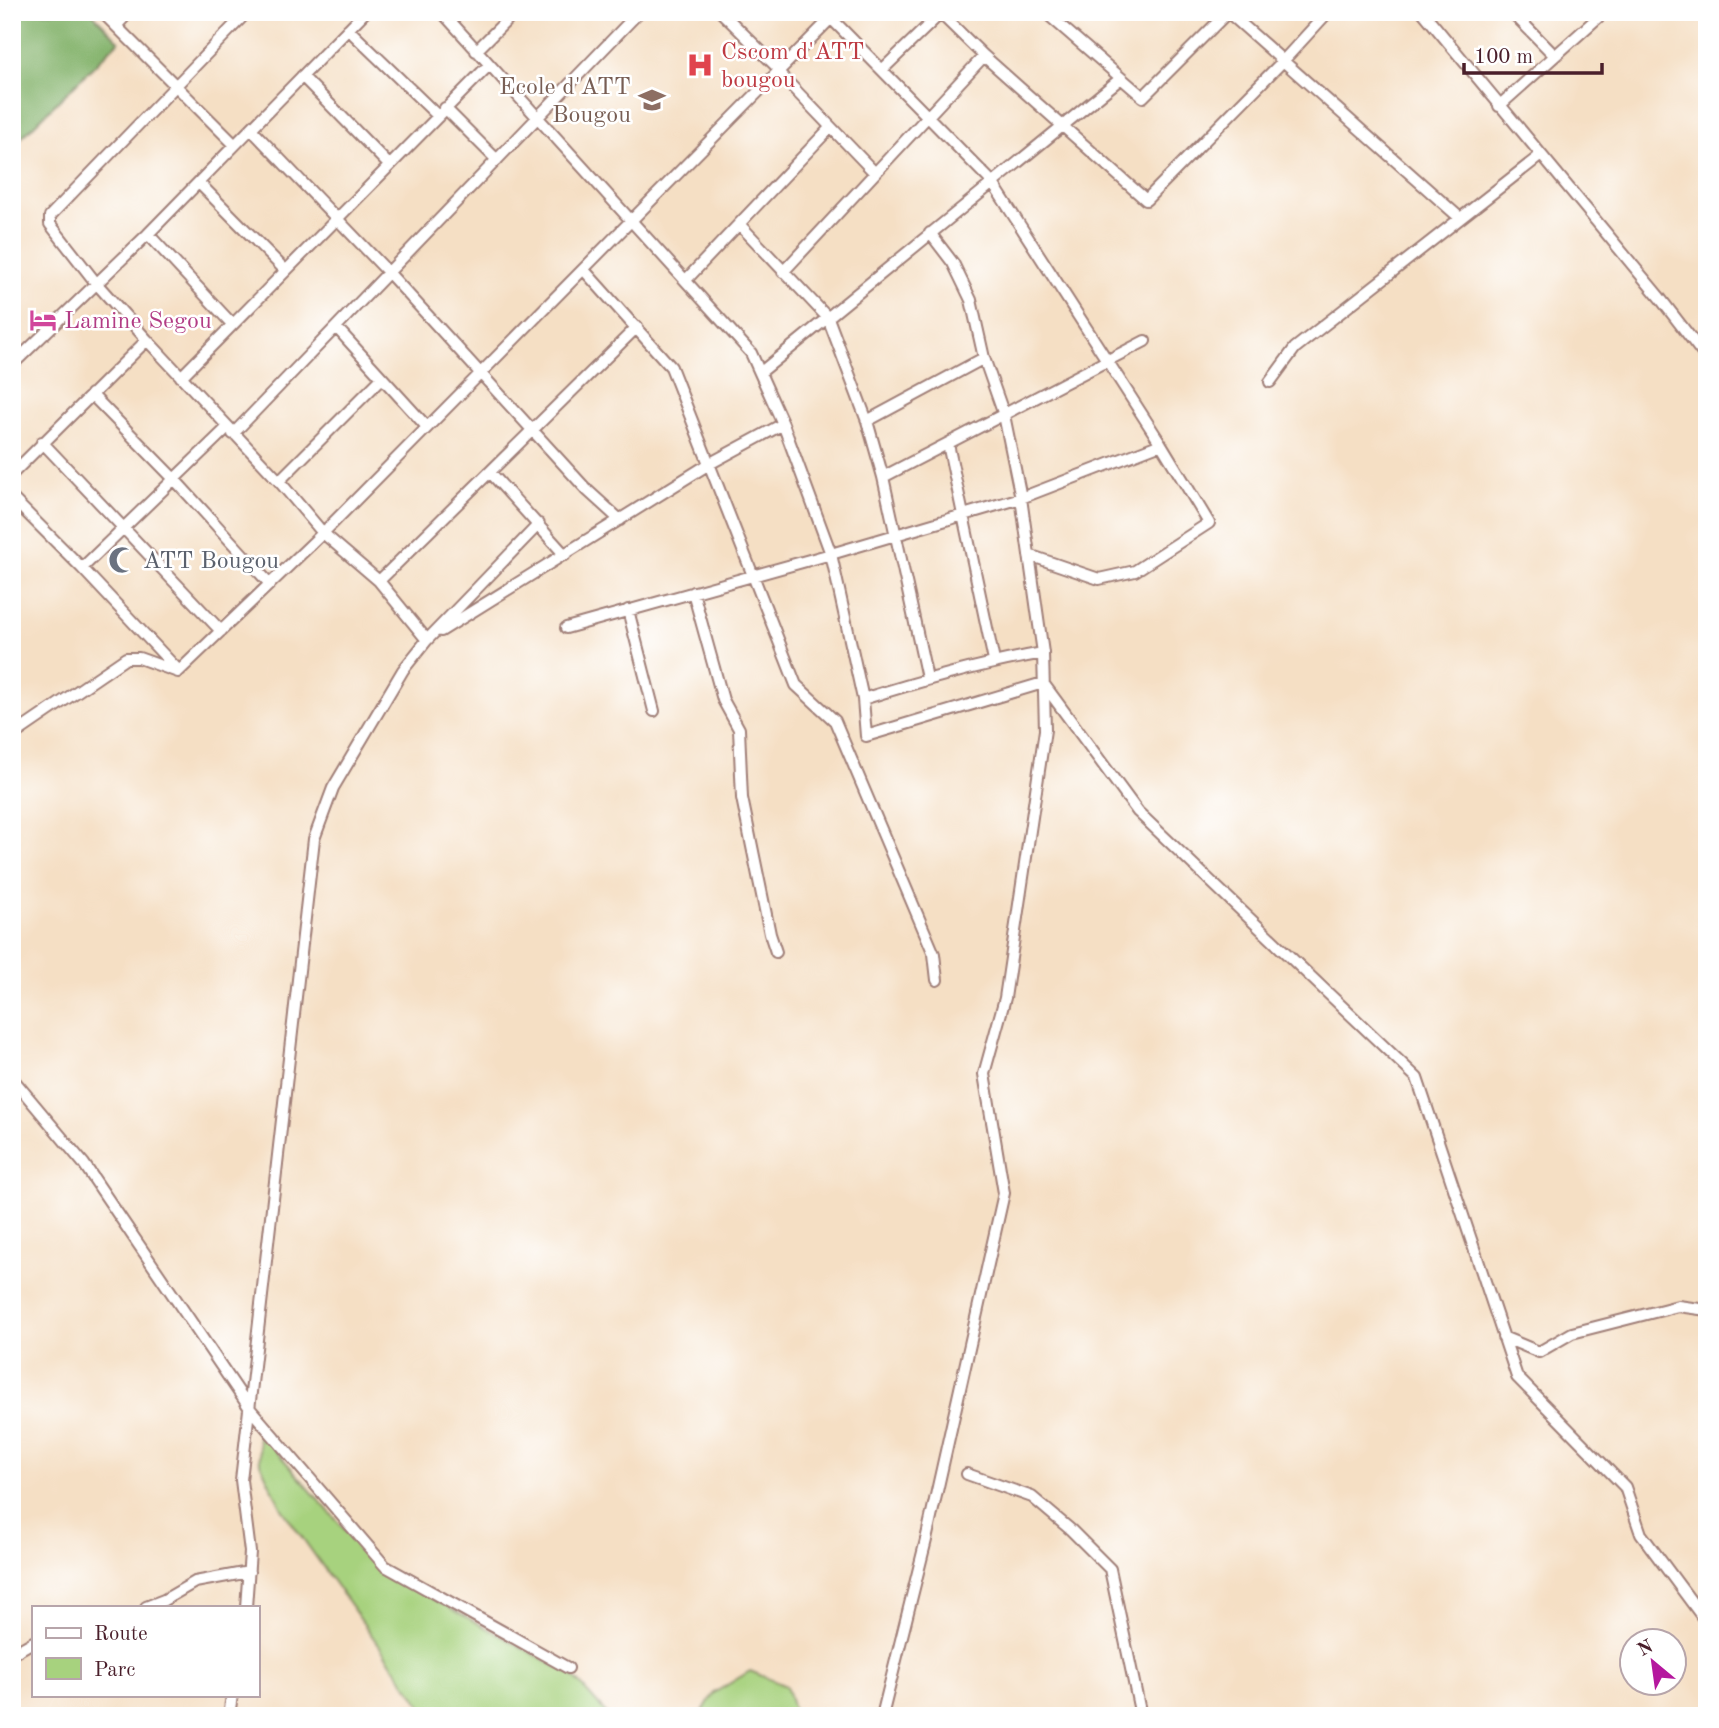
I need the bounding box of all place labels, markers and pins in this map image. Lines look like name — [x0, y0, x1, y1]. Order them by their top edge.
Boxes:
place label: Cscom d'ATT bougou — [721, 41, 864, 93]
hospital icon: Cscom d'ATT bougou — [685, 50, 715, 80]
place label: Ecole d'ATT Bougou — [499, 76, 631, 128]
school or university icon: Ecole d'ATT Bougou — [637, 85, 667, 115]
hotel icon: Lamine Segou — [28, 305, 58, 335]
place label: Lamine Segou — [64, 310, 212, 334]
mosque icon: ATT Bougou — [107, 545, 137, 575]
place label: ATT Bougou — [143, 550, 279, 574]

